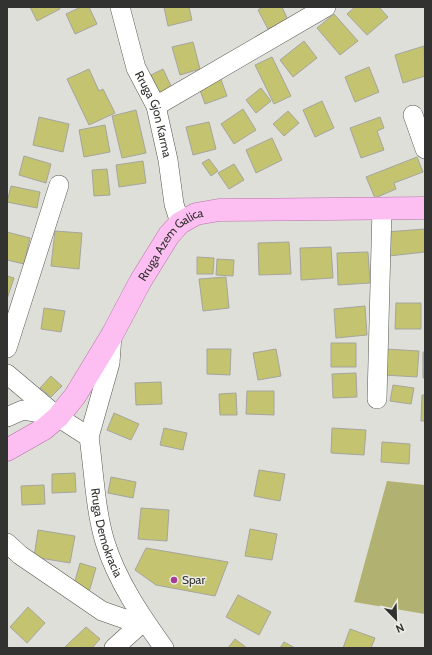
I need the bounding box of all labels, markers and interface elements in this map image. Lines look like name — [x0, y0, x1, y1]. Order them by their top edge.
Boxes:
street label: Rruga Gjon Karma — [132, 68, 175, 159]
street label: Rruga Azem Galica — [134, 205, 204, 284]
street label: Rruga Demokracia — [88, 487, 126, 580]
place label: Spar — [182, 572, 205, 587]
marker: Spar — [169, 575, 179, 585]
north arrow — [376, 599, 416, 639]
text: N — [394, 620, 406, 636]

